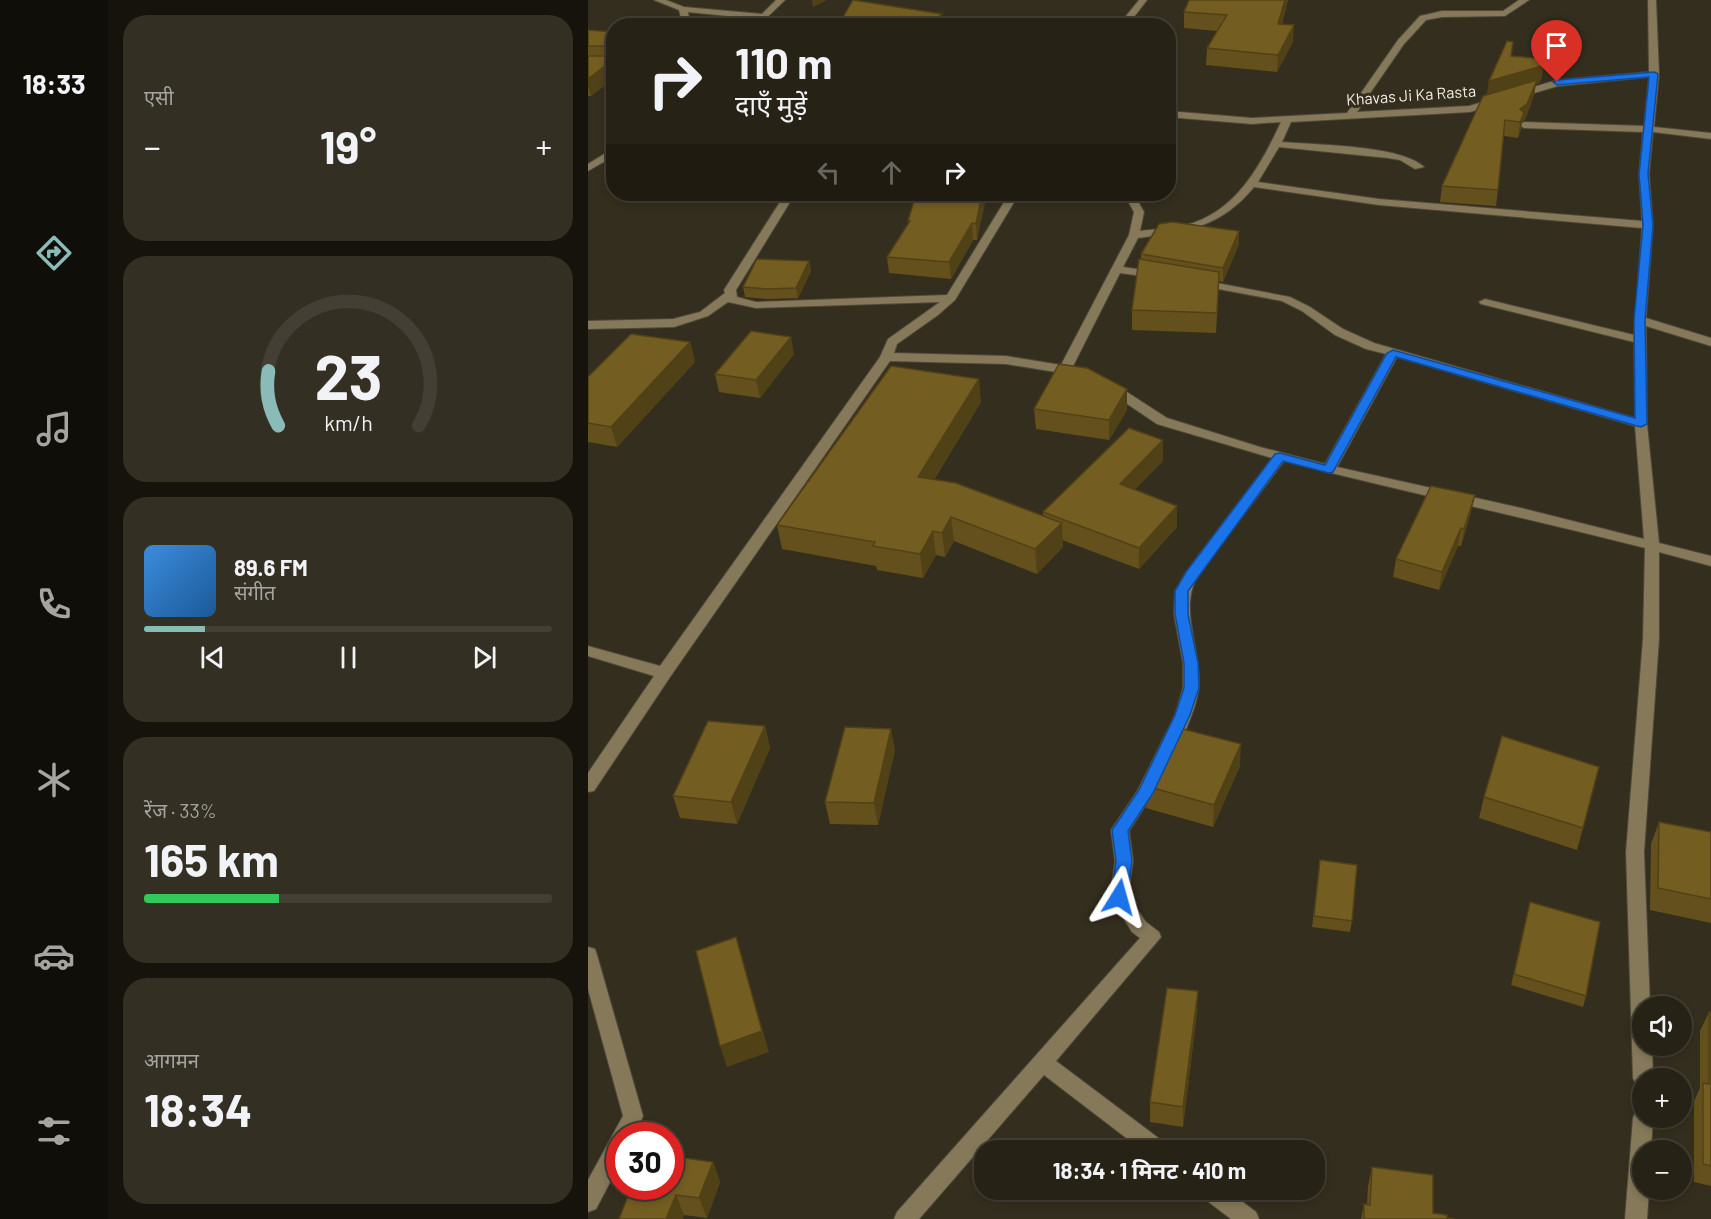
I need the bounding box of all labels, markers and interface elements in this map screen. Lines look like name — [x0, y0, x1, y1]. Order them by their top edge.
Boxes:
pin — [1531, 20, 1582, 82]
icon: arrive — [1540, 29, 1573, 62]
text: 110 m — [735, 37, 832, 87]
icon: right — [636, 42, 714, 120]
text: 18:33 — [22, 67, 86, 99]
street label: Khavas Ji Ka Rasta — [1345, 80, 1477, 109]
text: एसी — [144, 85, 174, 109]
text: दाएँ मुड़ें — [735, 88, 807, 120]
text: 19° — [320, 119, 376, 173]
text: − — [144, 126, 161, 166]
text: + — [536, 126, 552, 166]
icon: left — [812, 156, 845, 189]
icon: ahead — [875, 156, 908, 189]
icon: right — [938, 156, 971, 189]
icon: directions — [33, 232, 75, 274]
text: 23 — [314, 338, 382, 412]
icon: music — [33, 408, 75, 450]
text: km/h — [324, 410, 372, 435]
text: 89.6 FM — [234, 554, 308, 580]
text: संगीत — [234, 580, 275, 604]
icon: phone — [33, 583, 75, 625]
icon: previous — [196, 641, 229, 674]
icon: pause — [332, 641, 365, 674]
icon: next — [468, 641, 501, 674]
icon: climate — [33, 759, 75, 801]
text: रेंज · 33% — [144, 798, 217, 822]
text: 165 km — [144, 832, 279, 886]
position arrow — [1087, 865, 1151, 929]
icon: car — [33, 935, 75, 977]
map controls — [1632, 996, 1692, 1200]
button: sound — [1632, 996, 1692, 1056]
text: आगमन — [144, 1048, 199, 1072]
button: + — [1632, 1068, 1692, 1128]
text: 18:34 — [144, 1082, 252, 1136]
icon: filters — [33, 1110, 75, 1152]
speed limit sign: 30 — [606, 1122, 684, 1200]
button: − — [1632, 1140, 1692, 1200]
text: 18:34 · 1 मिनट · 410 m — [1053, 1157, 1246, 1183]

